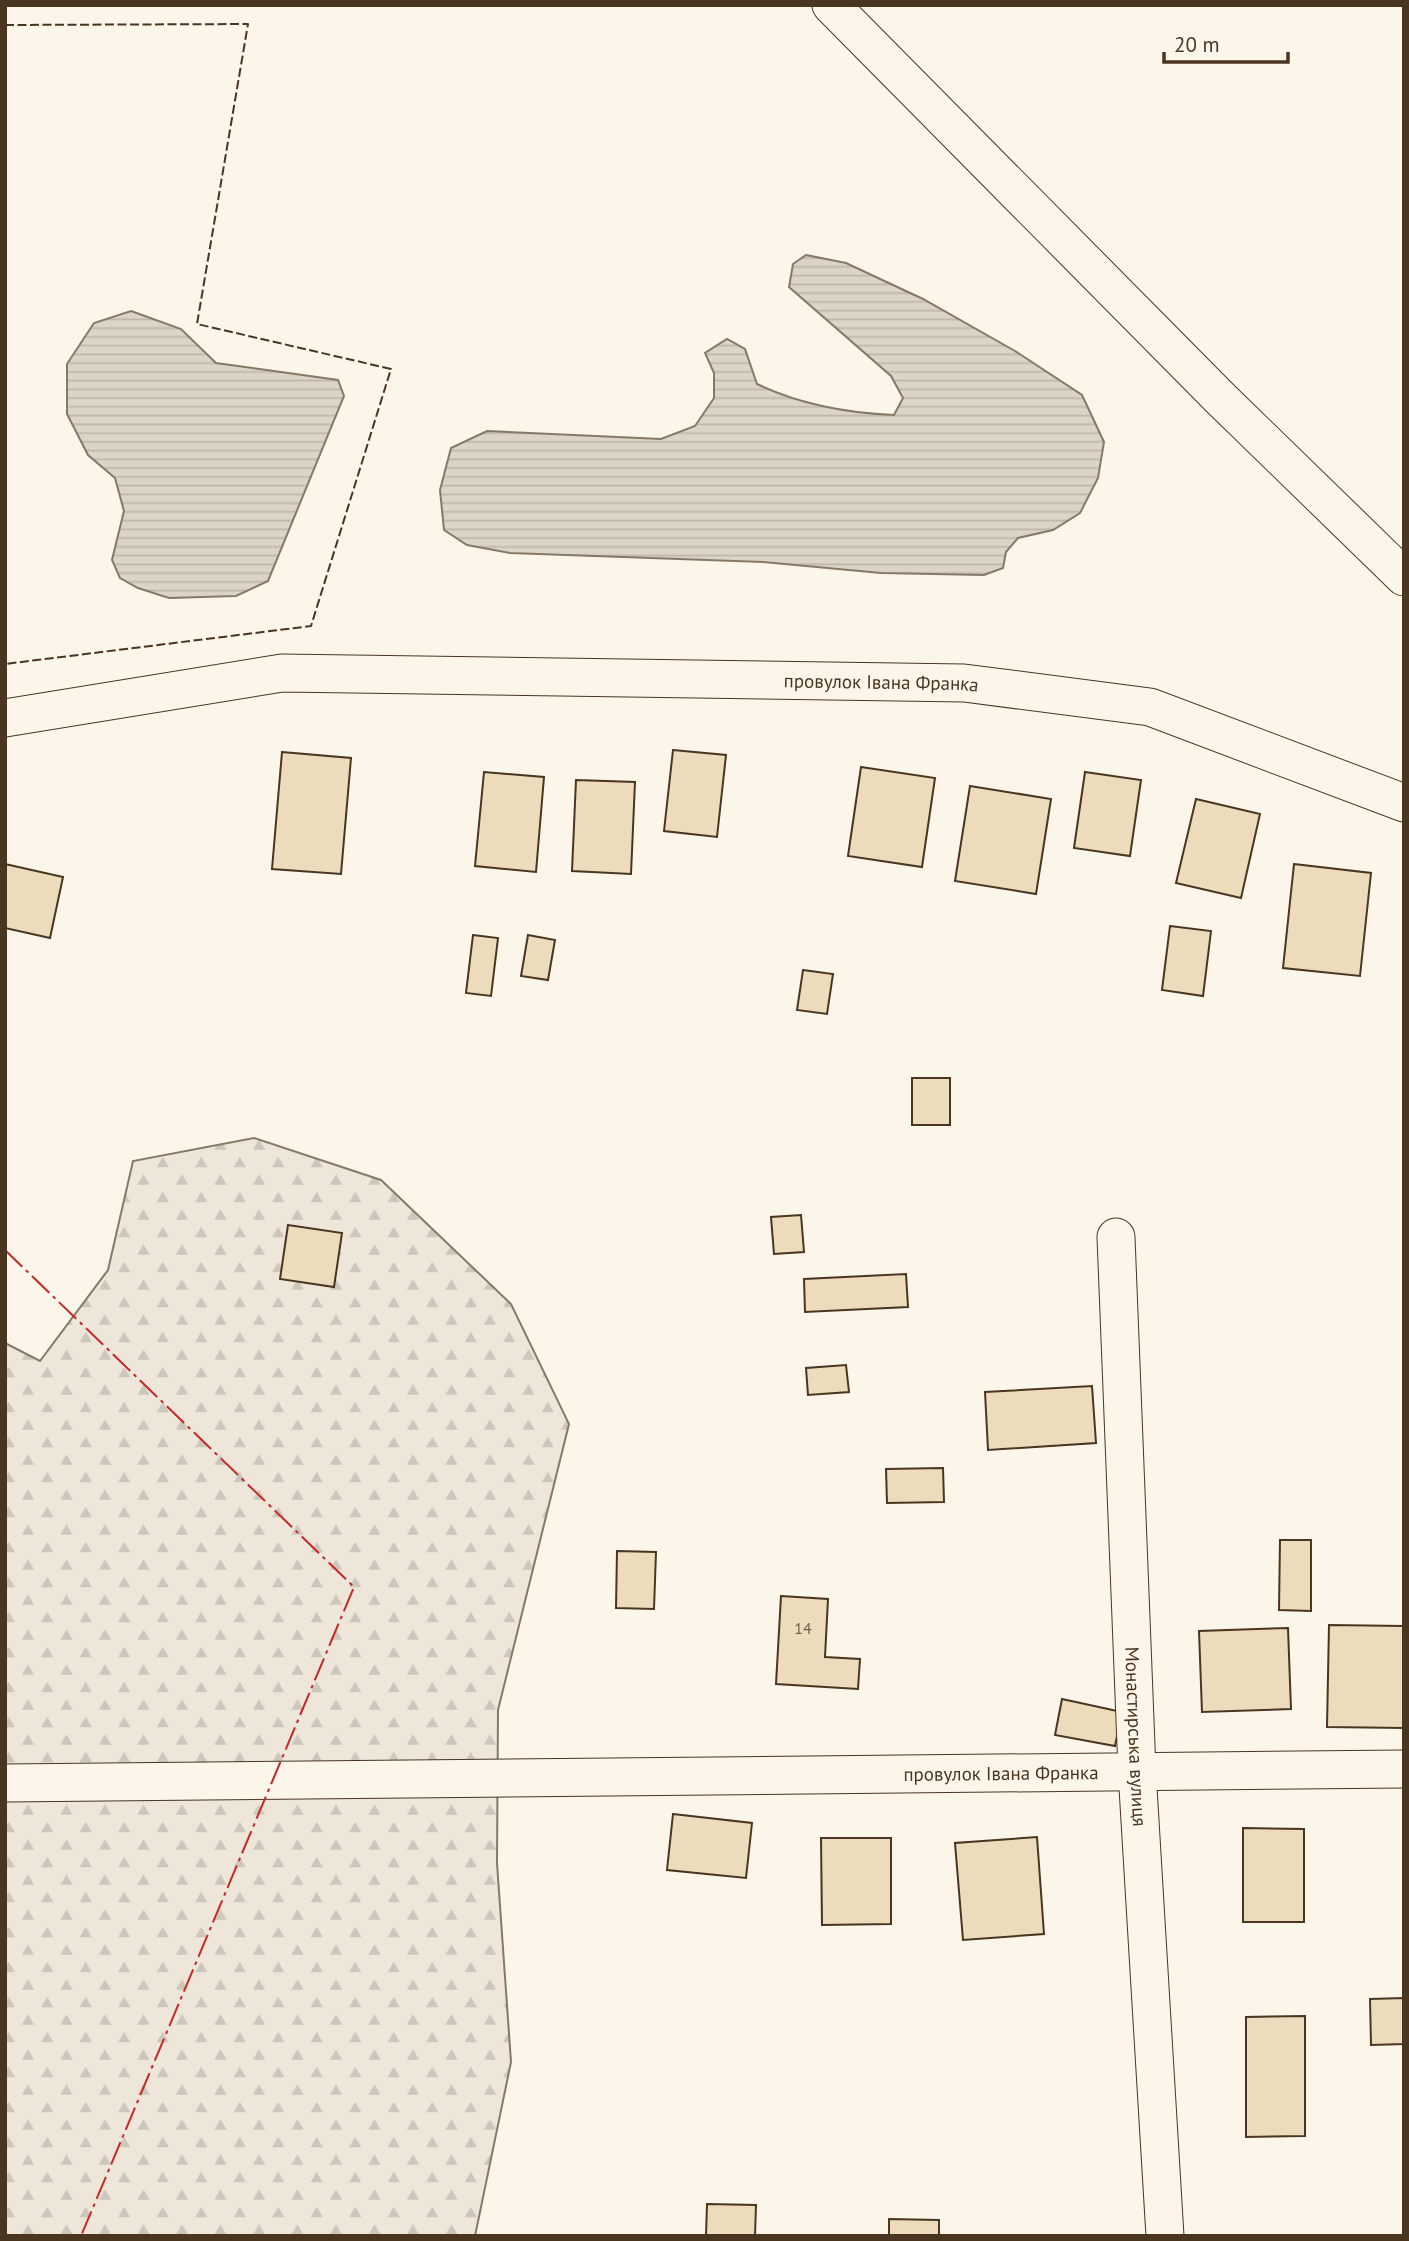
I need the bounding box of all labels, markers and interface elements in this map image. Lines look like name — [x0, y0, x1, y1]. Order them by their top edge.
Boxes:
scale bar — [1164, 21, 1288, 65]
text: 20 m — [1174, 31, 1220, 58]
street label: провулок Івана Франка — [784, 668, 980, 697]
house number: 14 — [794, 1618, 812, 1638]
street label: Монастирська вулиця — [1120, 1646, 1152, 1827]
street label: провулок Івана Франка — [903, 1760, 1099, 1786]

